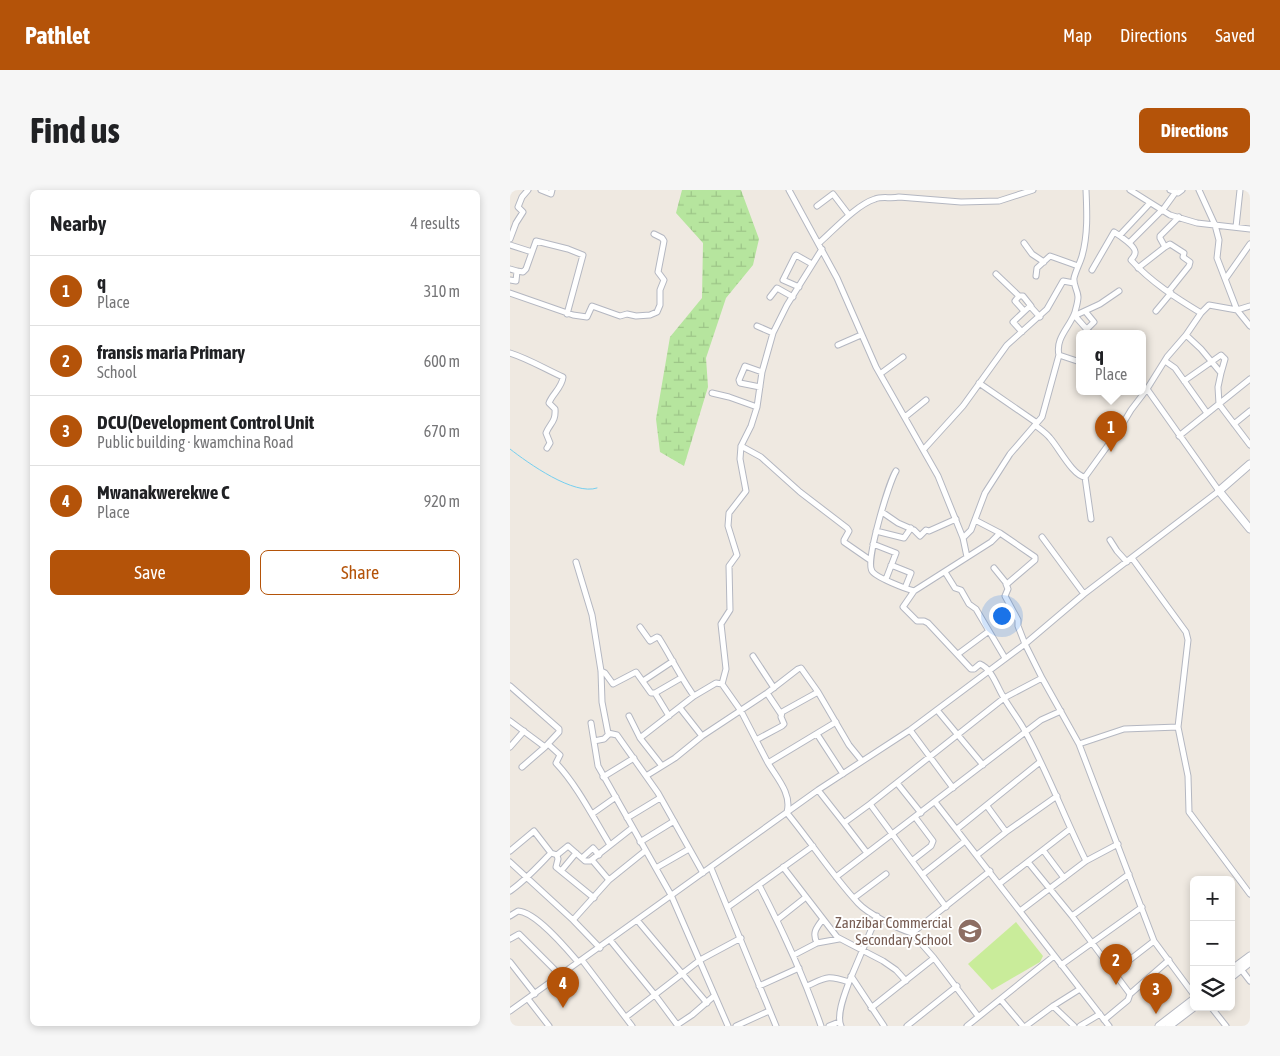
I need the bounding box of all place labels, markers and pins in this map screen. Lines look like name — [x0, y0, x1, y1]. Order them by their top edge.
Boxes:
pin: 1 — [1095, 411, 1127, 452]
place label: Zanzibar Commercial Secondary School — [835, 914, 952, 948]
school or university icon: Zanzibar Commercial Secondary School — [957, 918, 983, 944]
pin: 2 — [1100, 944, 1132, 985]
pin: 4 — [547, 967, 579, 1008]
pin: 3 — [1140, 973, 1172, 1014]

